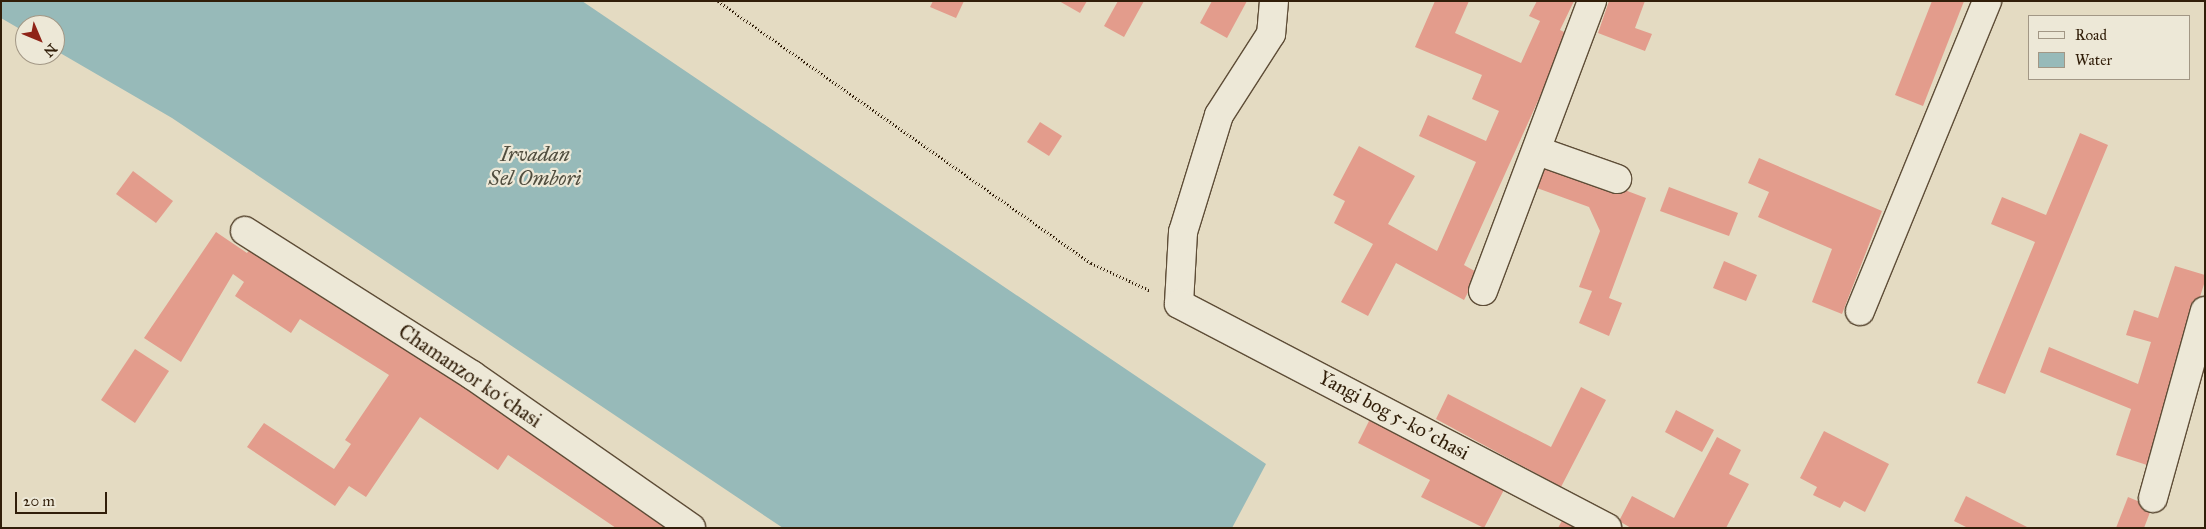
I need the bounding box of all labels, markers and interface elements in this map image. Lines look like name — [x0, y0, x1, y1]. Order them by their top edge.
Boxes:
north arrow — [15, 15, 65, 65]
legend — [2028, 15, 2191, 80]
text: Road — [2075, 26, 2107, 44]
text: N — [40, 40, 60, 60]
text: Water — [2075, 51, 2112, 69]
water label: Irvadan Sel Ombori — [489, 141, 581, 191]
street label: Chamanzor koʻchasi — [394, 319, 546, 433]
street label: Yangi bog 5-koʼchasi — [1314, 365, 1474, 465]
scale bar — [18, 482, 110, 514]
text: 20 m — [23, 492, 55, 510]

